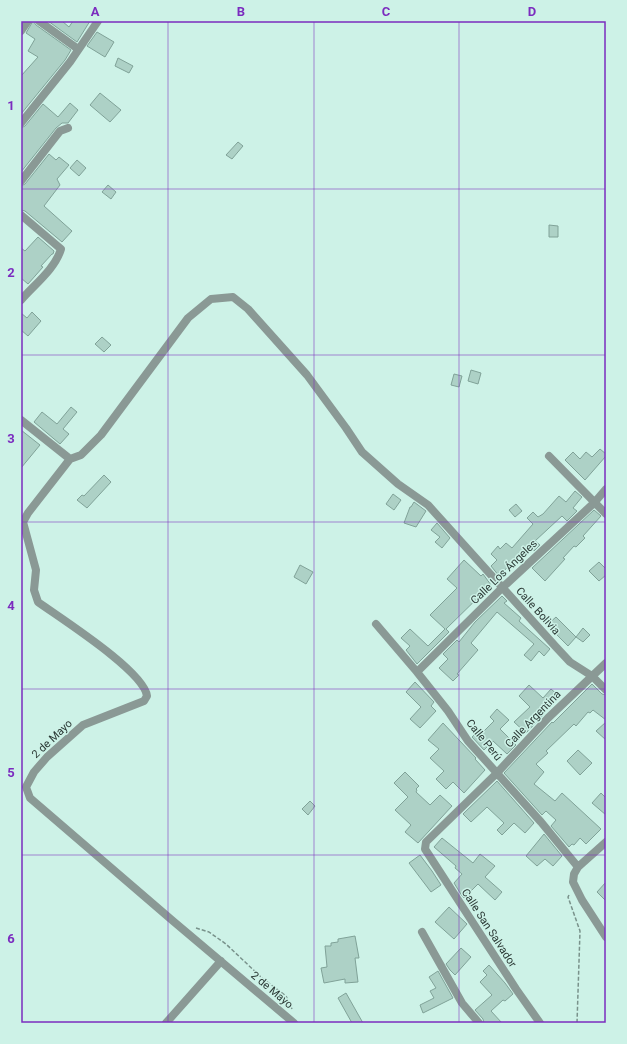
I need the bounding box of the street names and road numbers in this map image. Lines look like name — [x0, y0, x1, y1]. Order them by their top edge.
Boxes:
street label: Calle Los Ángeles — [468, 537, 540, 607]
street label: Calle Bolivia — [513, 585, 563, 637]
street label: Calle Argentina — [503, 688, 563, 750]
street label: 2 de Mayo — [29, 717, 75, 761]
street label: Calle Perú — [463, 717, 505, 763]
street label: Calle San Salvador — [459, 886, 519, 970]
street label: 2 de Mayo — [248, 969, 296, 1011]

